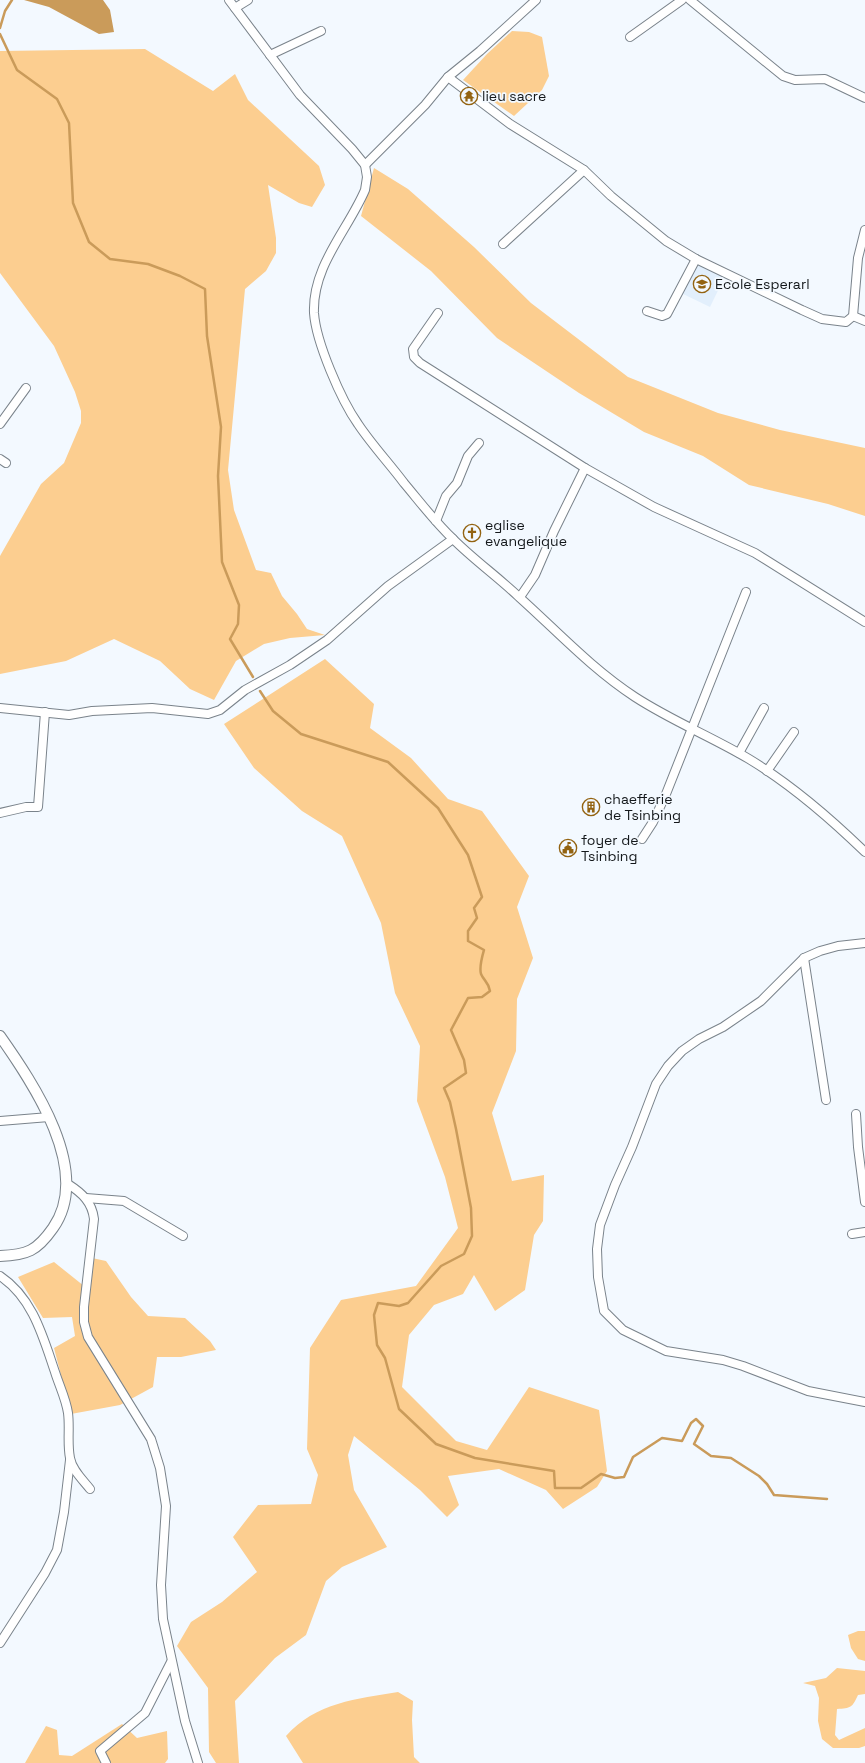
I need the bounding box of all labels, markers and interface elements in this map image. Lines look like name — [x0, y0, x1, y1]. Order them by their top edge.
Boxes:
temple icon: lieu sacre — [459, 86, 479, 106]
place label: lieu sacre — [482, 87, 546, 105]
school or university icon: Ecole Esperarl — [692, 274, 712, 294]
place label: Ecole Esperarl — [715, 275, 810, 293]
place label: eglise evangelique — [485, 516, 567, 550]
church icon: eglise evangelique — [462, 523, 482, 543]
place label: chaefferie de Tsinbing — [604, 790, 681, 824]
building icon: chaefferie de Tsinbing — [581, 797, 601, 817]
place label: foyer de Tsinbing — [581, 831, 639, 865]
public building icon: foyer de Tsinbing — [558, 838, 578, 858]

